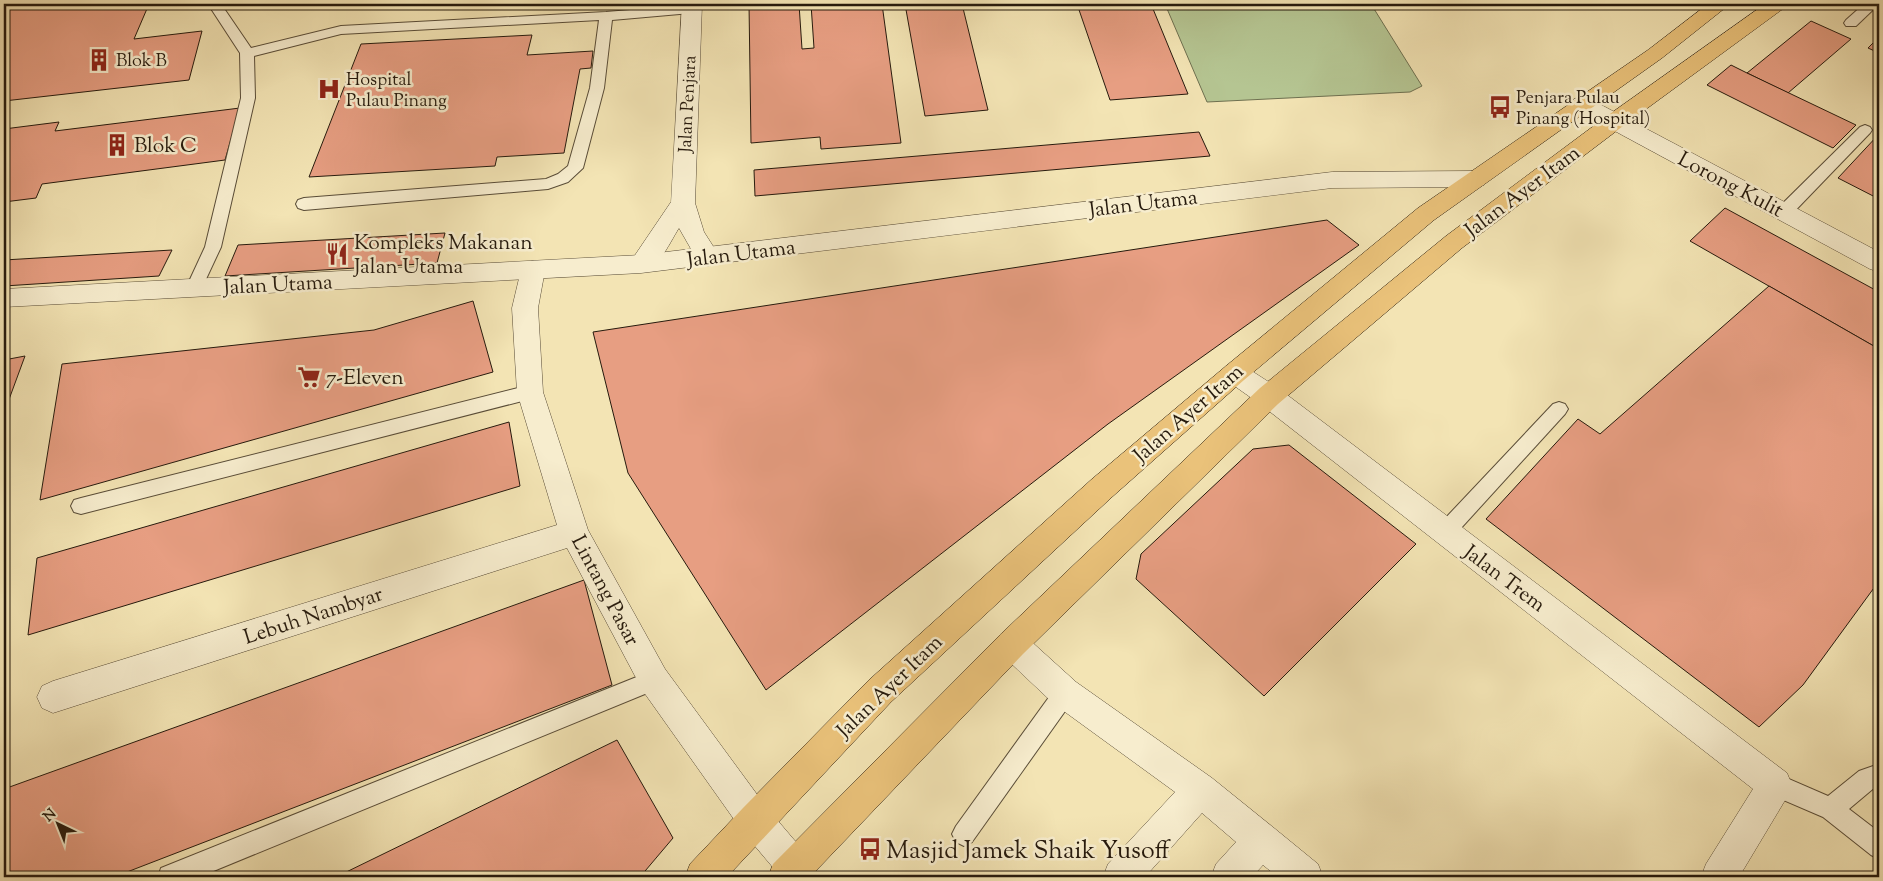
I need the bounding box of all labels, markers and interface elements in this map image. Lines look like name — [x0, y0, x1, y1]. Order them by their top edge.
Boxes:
building icon: Blok B — [86, 47, 112, 73]
place label: Blok B — [116, 49, 167, 75]
street label: Jalan Penjara — [673, 55, 705, 154]
place label: Hospital Pulau Pinang — [346, 68, 447, 115]
hospital icon: Hospital Pulau Pinang — [316, 76, 342, 102]
place label: Penjara Pulau Pinang (Hospital) — [1516, 86, 1650, 133]
bus stop icon: Penjara Pulau Pinang (Hospital) — [1487, 94, 1513, 120]
building icon: Blok C — [104, 132, 130, 158]
place label: Blok C — [134, 132, 197, 162]
street label: Jalan Ayer Itam — [1458, 139, 1587, 247]
street label: Lorong Kulit — [1672, 145, 1788, 226]
street label: Jalan Utama — [1086, 183, 1200, 227]
place label: Kompleks Makanan Jalan Utama — [353, 229, 533, 283]
street label: Jalan Utama — [684, 233, 798, 277]
restaurant icon: Kompleks Makanan Jalan Utama — [324, 241, 350, 267]
street label: Jalan Utama — [222, 268, 334, 304]
street label: Jalan Ayer Itam — [1127, 358, 1251, 472]
supermarket icon: 7-Eleven — [296, 364, 322, 390]
place label: 7-Eleven — [326, 364, 404, 394]
street label: Lintang Pasar — [563, 530, 646, 652]
street label: Jalan Trem — [1456, 538, 1551, 621]
street label: Lebuh Nambyar — [240, 580, 387, 654]
street label: Jalan Ayer Itam — [830, 629, 950, 747]
north arrow — [32, 798, 82, 848]
text: N — [40, 805, 61, 827]
place label: Masjid Jamek Shaik Yusoff — [886, 834, 1172, 870]
bus stop icon: Masjid Jamek Shaik Yusoff — [857, 836, 883, 862]

